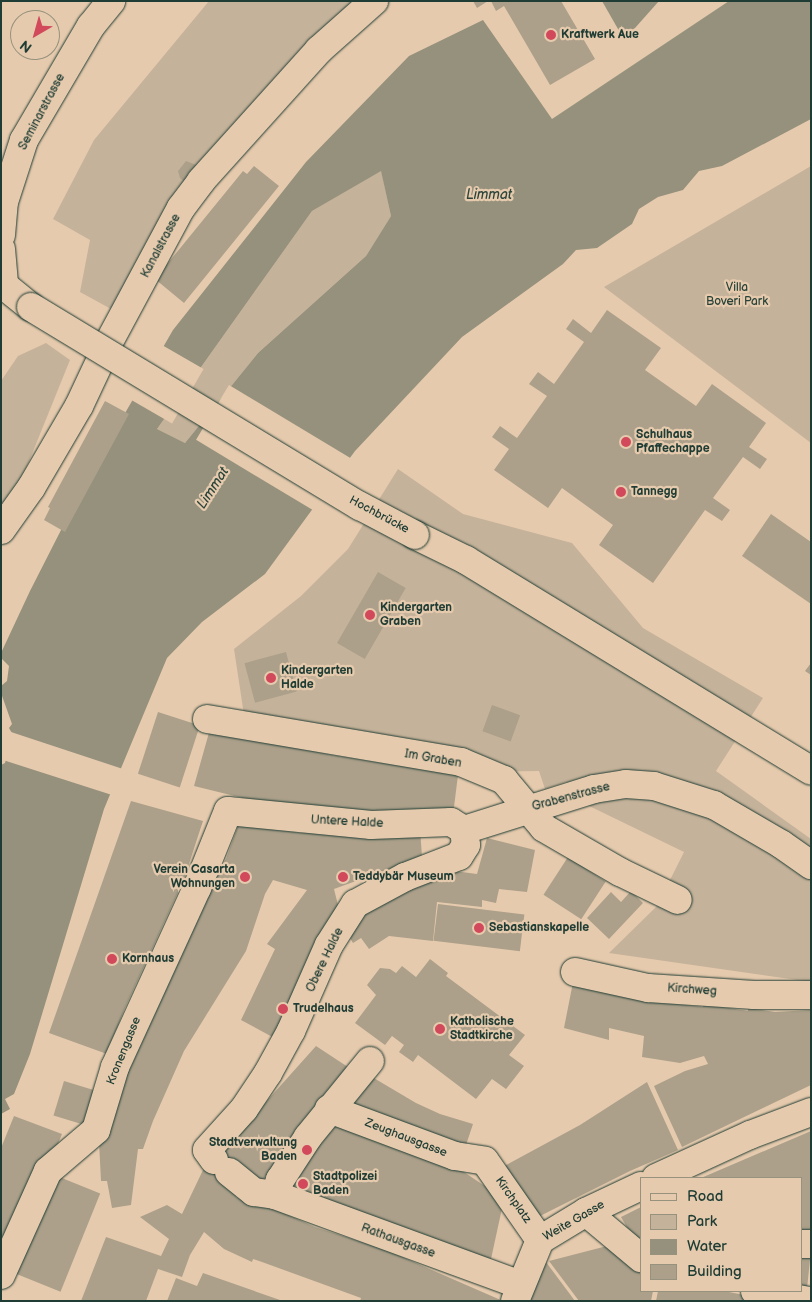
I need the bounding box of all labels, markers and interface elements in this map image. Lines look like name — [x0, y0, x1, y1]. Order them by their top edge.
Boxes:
north arrow — [10, 10, 60, 60]
place label: Kraftwerk Aue — [561, 28, 639, 42]
marker: Kraftwerk Aue — [545, 29, 557, 41]
text: N — [17, 36, 35, 56]
street label: Seminarstrasse — [16, 71, 68, 153]
water label: Limmat — [466, 187, 512, 203]
street label: Kanalstrasse — [138, 212, 184, 280]
park label: Villa Boveri Park — [706, 281, 768, 309]
place label: Schulhaus Pfaffechappe — [636, 428, 710, 456]
marker: Schulhaus Pfaffechappe — [620, 436, 632, 448]
water label: Limmat — [193, 464, 233, 512]
place label: Tannegg — [631, 485, 677, 499]
marker: Tannegg — [615, 486, 627, 498]
street label: Hochbrücke — [347, 493, 411, 537]
place label: Kindergarten Graben — [380, 601, 452, 629]
marker: Kindergarten Graben — [364, 609, 376, 621]
place label: Kindergarten Halde — [281, 664, 353, 692]
marker: Kindergarten Halde — [265, 672, 277, 684]
street label: Im Graben — [403, 747, 463, 771]
street label: Grabenstrasse — [530, 780, 612, 814]
street label: Untere Halde — [310, 813, 384, 831]
place label: Verein Casarta Wohnungen — [153, 863, 235, 891]
place label: Teddybär Museum — [353, 870, 454, 884]
marker: Verein Casarta Wohnungen — [239, 871, 251, 883]
marker: Teddybär Museum — [337, 871, 349, 883]
place label: Sebastianskapelle — [489, 921, 589, 935]
marker: Sebastianskapelle — [473, 922, 485, 934]
street label: Obere Halde — [303, 926, 347, 994]
place label: Kornhaus — [122, 952, 174, 966]
marker: Kornhaus — [106, 953, 118, 965]
street label: Kirchweg — [667, 981, 717, 999]
place label: Trudelhaus — [293, 1002, 354, 1016]
marker: Trudelhaus — [277, 1003, 289, 1015]
street label: Kronengasse — [104, 1015, 144, 1087]
place label: Katholische Stadtkirche — [450, 1015, 514, 1043]
marker: Katholische Stadtkirche — [434, 1023, 446, 1035]
street label: Zeughausgasse — [363, 1116, 449, 1160]
place label: Stadtverwaltung Baden — [209, 1136, 297, 1164]
marker: Stadtverwaltung Baden — [301, 1144, 313, 1156]
place label: Stadtpolizei Baden — [313, 1170, 377, 1198]
street label: Kirchplatz — [492, 1174, 534, 1226]
legend — [640, 1177, 802, 1292]
marker: Stadtpolizei Baden — [297, 1178, 309, 1190]
text: Road — [687, 1187, 723, 1206]
street label: Weite Gasse — [541, 1198, 607, 1244]
text: Park — [687, 1212, 717, 1231]
street label: Rathausgasse — [359, 1221, 437, 1261]
text: Water — [687, 1237, 727, 1256]
text: Building — [687, 1262, 742, 1281]

